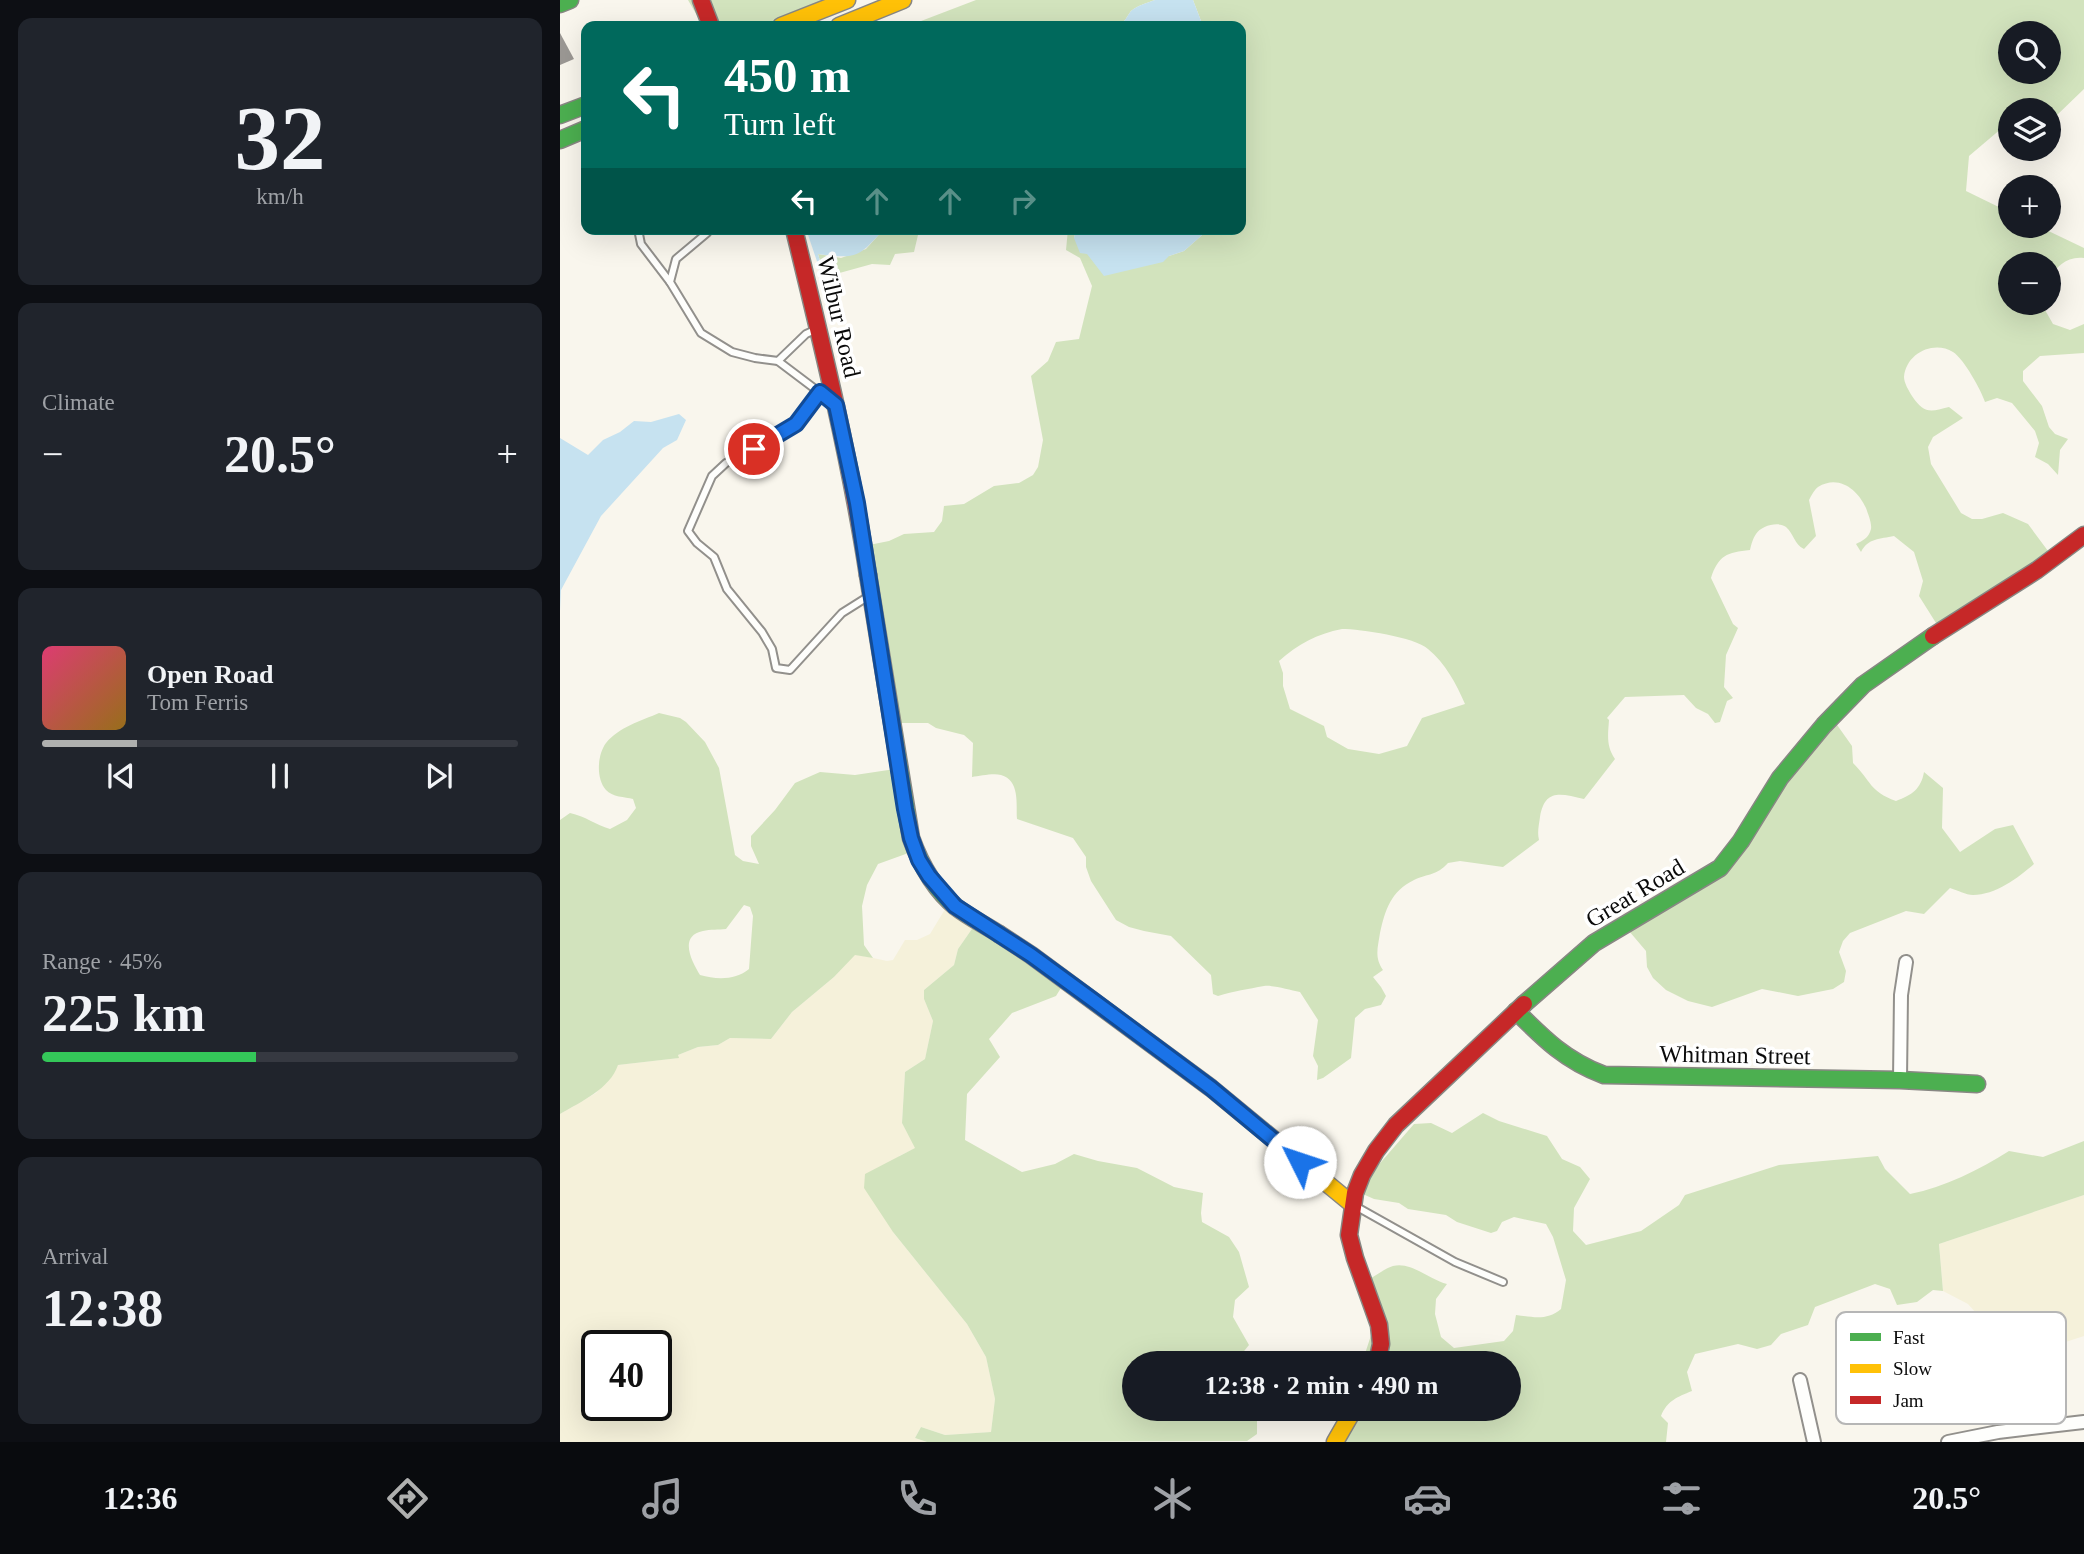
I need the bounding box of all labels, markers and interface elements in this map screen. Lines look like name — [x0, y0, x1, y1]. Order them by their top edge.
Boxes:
map controls — [1998, 21, 2061, 315]
button: search — [1998, 21, 2061, 84]
text: 450 m — [724, 48, 851, 103]
icon: left — [609, 49, 700, 140]
text: 32 — [235, 88, 326, 189]
button: layers — [1998, 98, 2061, 161]
text: Turn left — [724, 106, 836, 142]
button: + — [1998, 175, 2061, 238]
icon: left — [785, 182, 823, 220]
icon: ahead — [858, 182, 896, 220]
icon: ahead — [931, 182, 969, 220]
icon: right — [1004, 182, 1042, 220]
text: km/h — [256, 184, 304, 209]
button: − — [1998, 252, 2061, 315]
street label: Wilbur Road — [812, 254, 866, 380]
text: Climate — [42, 390, 115, 415]
pin — [724, 419, 784, 479]
text: 20.5° — [224, 426, 336, 483]
icon: arrive — [735, 430, 773, 468]
text: − — [42, 433, 63, 475]
text: + — [497, 433, 518, 475]
text: Open Road — [147, 660, 273, 689]
text: Tom Ferris — [147, 690, 248, 715]
icon: previous — [102, 757, 140, 795]
icon: pause — [261, 757, 299, 795]
icon: next — [420, 757, 458, 795]
street label: Great Road — [1581, 854, 1689, 932]
text: Range · 45% — [42, 949, 162, 974]
text: 225 km — [42, 985, 205, 1042]
street label: Whitman Street — [1659, 1041, 1811, 1069]
position arrow — [1263, 1125, 1337, 1199]
text: Arrival — [42, 1244, 108, 1269]
text: 12:38 — [42, 1280, 163, 1337]
legend — [1836, 1312, 2066, 1424]
text: Fast — [1893, 1327, 1925, 1348]
speed limit sign: 40 — [581, 1330, 672, 1421]
text: Slow — [1893, 1358, 1932, 1379]
text: 12:38 · 2 min · 490 m — [1205, 1371, 1439, 1400]
text: Jam — [1893, 1390, 1924, 1411]
icon: directions — [383, 1474, 432, 1523]
icon: music — [638, 1474, 687, 1523]
icon: phone — [893, 1474, 942, 1523]
icon: climate — [1148, 1474, 1197, 1523]
icon: car — [1403, 1474, 1452, 1523]
icon: filters — [1657, 1474, 1706, 1523]
text: 12:36 — [103, 1480, 178, 1516]
text: 20.5° — [1912, 1480, 1981, 1516]

